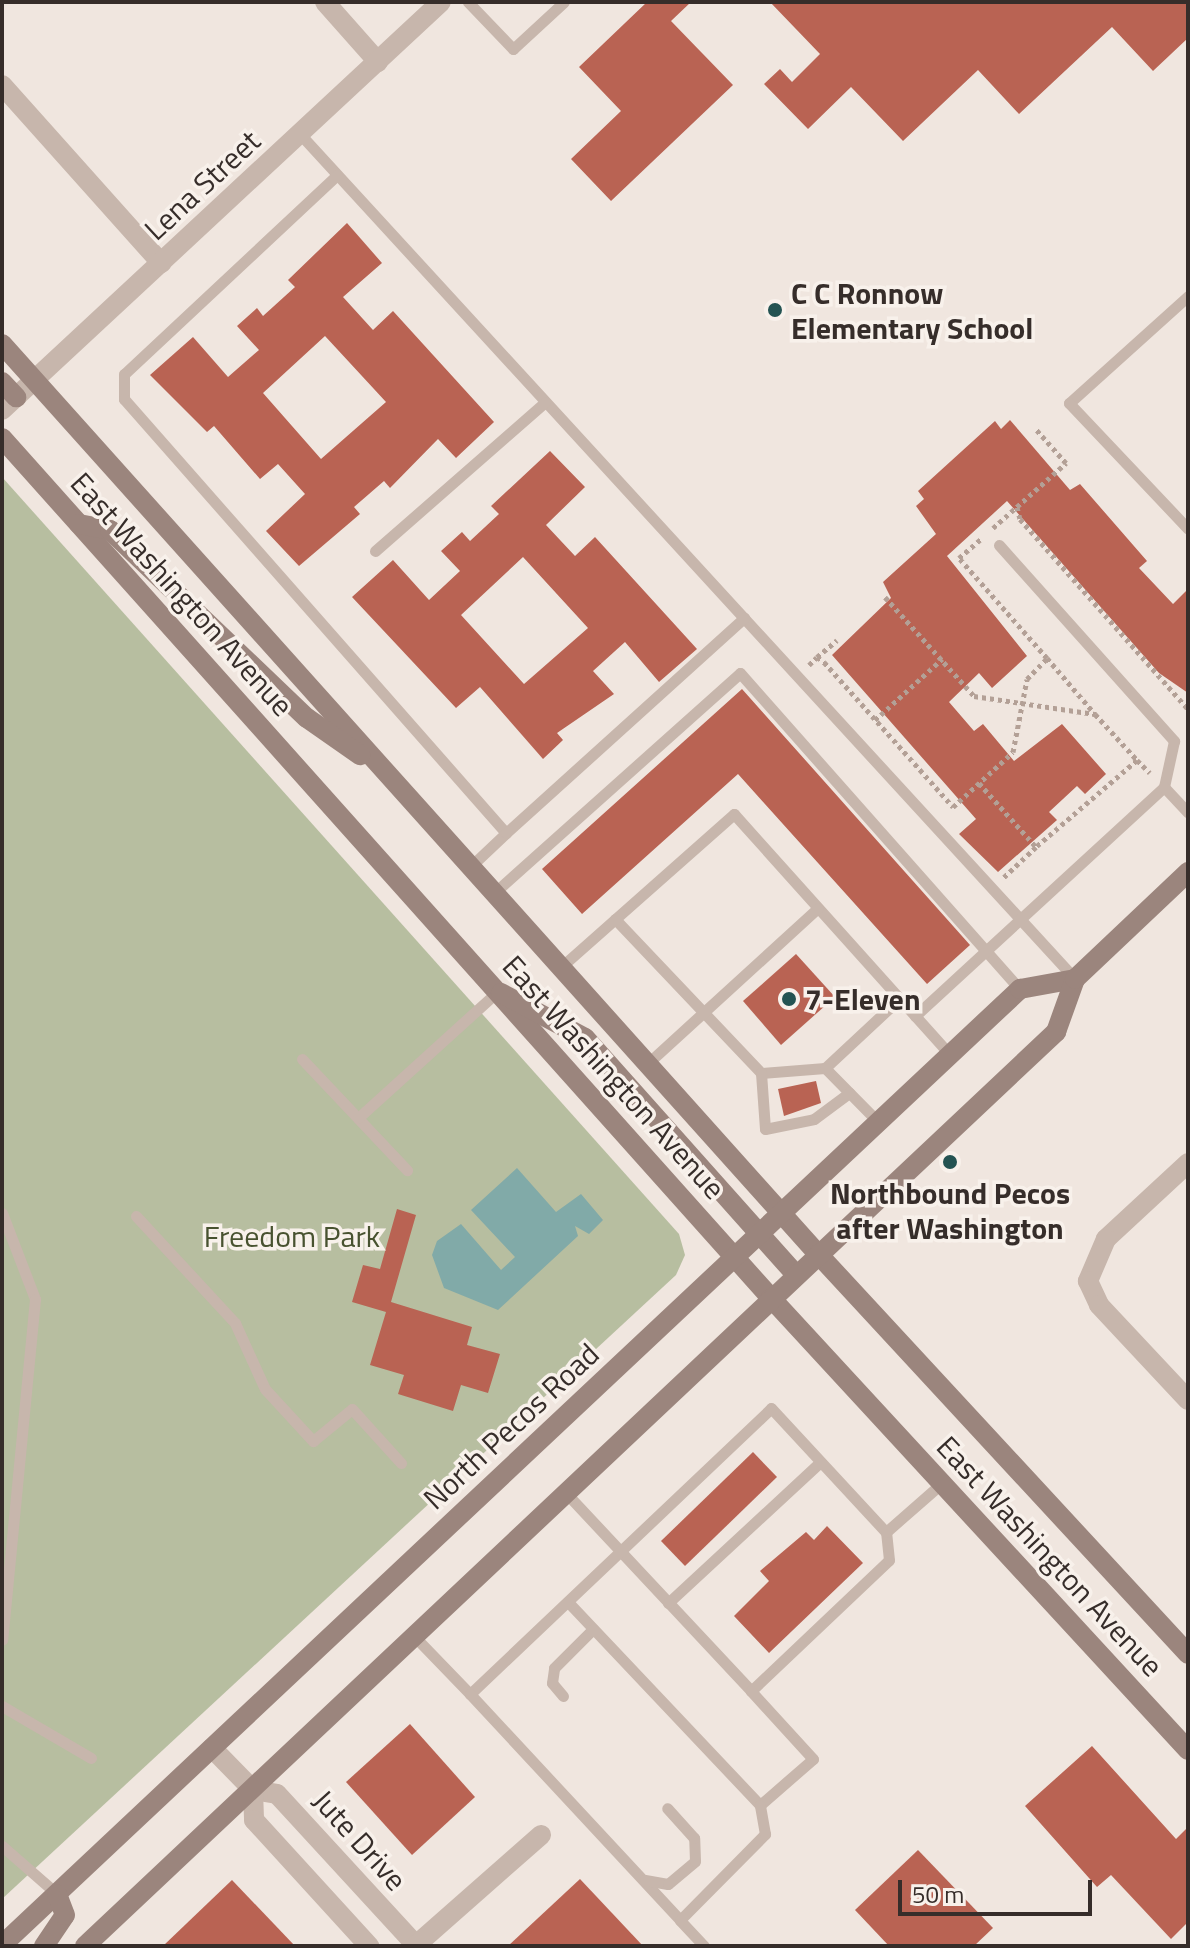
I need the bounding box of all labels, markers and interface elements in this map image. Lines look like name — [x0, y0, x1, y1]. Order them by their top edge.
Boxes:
street label: Lena Street — [137, 123, 267, 247]
place label: C C Ronnow Elementary School — [791, 275, 1033, 346]
marker: C C Ronnow Elementary School — [766, 301, 784, 319]
street label: East Washington Avenue — [63, 465, 301, 723]
street label: East Washington Avenue — [495, 948, 733, 1206]
place label: 7-Eleven — [805, 981, 920, 1017]
marker: 7-Eleven — [780, 990, 798, 1008]
marker: Northbound Pecos after Washington — [941, 1153, 959, 1171]
place label: Northbound Pecos after Washington — [830, 1175, 1070, 1246]
park label: Freedom Park — [204, 1218, 380, 1254]
street label: North Pecos Road — [416, 1336, 606, 1516]
street label: East Washington Avenue — [929, 1429, 1171, 1683]
street label: Jute Drive — [306, 1782, 414, 1898]
scale bar — [902, 1864, 1096, 1914]
text: 50 m — [912, 1876, 964, 1912]

